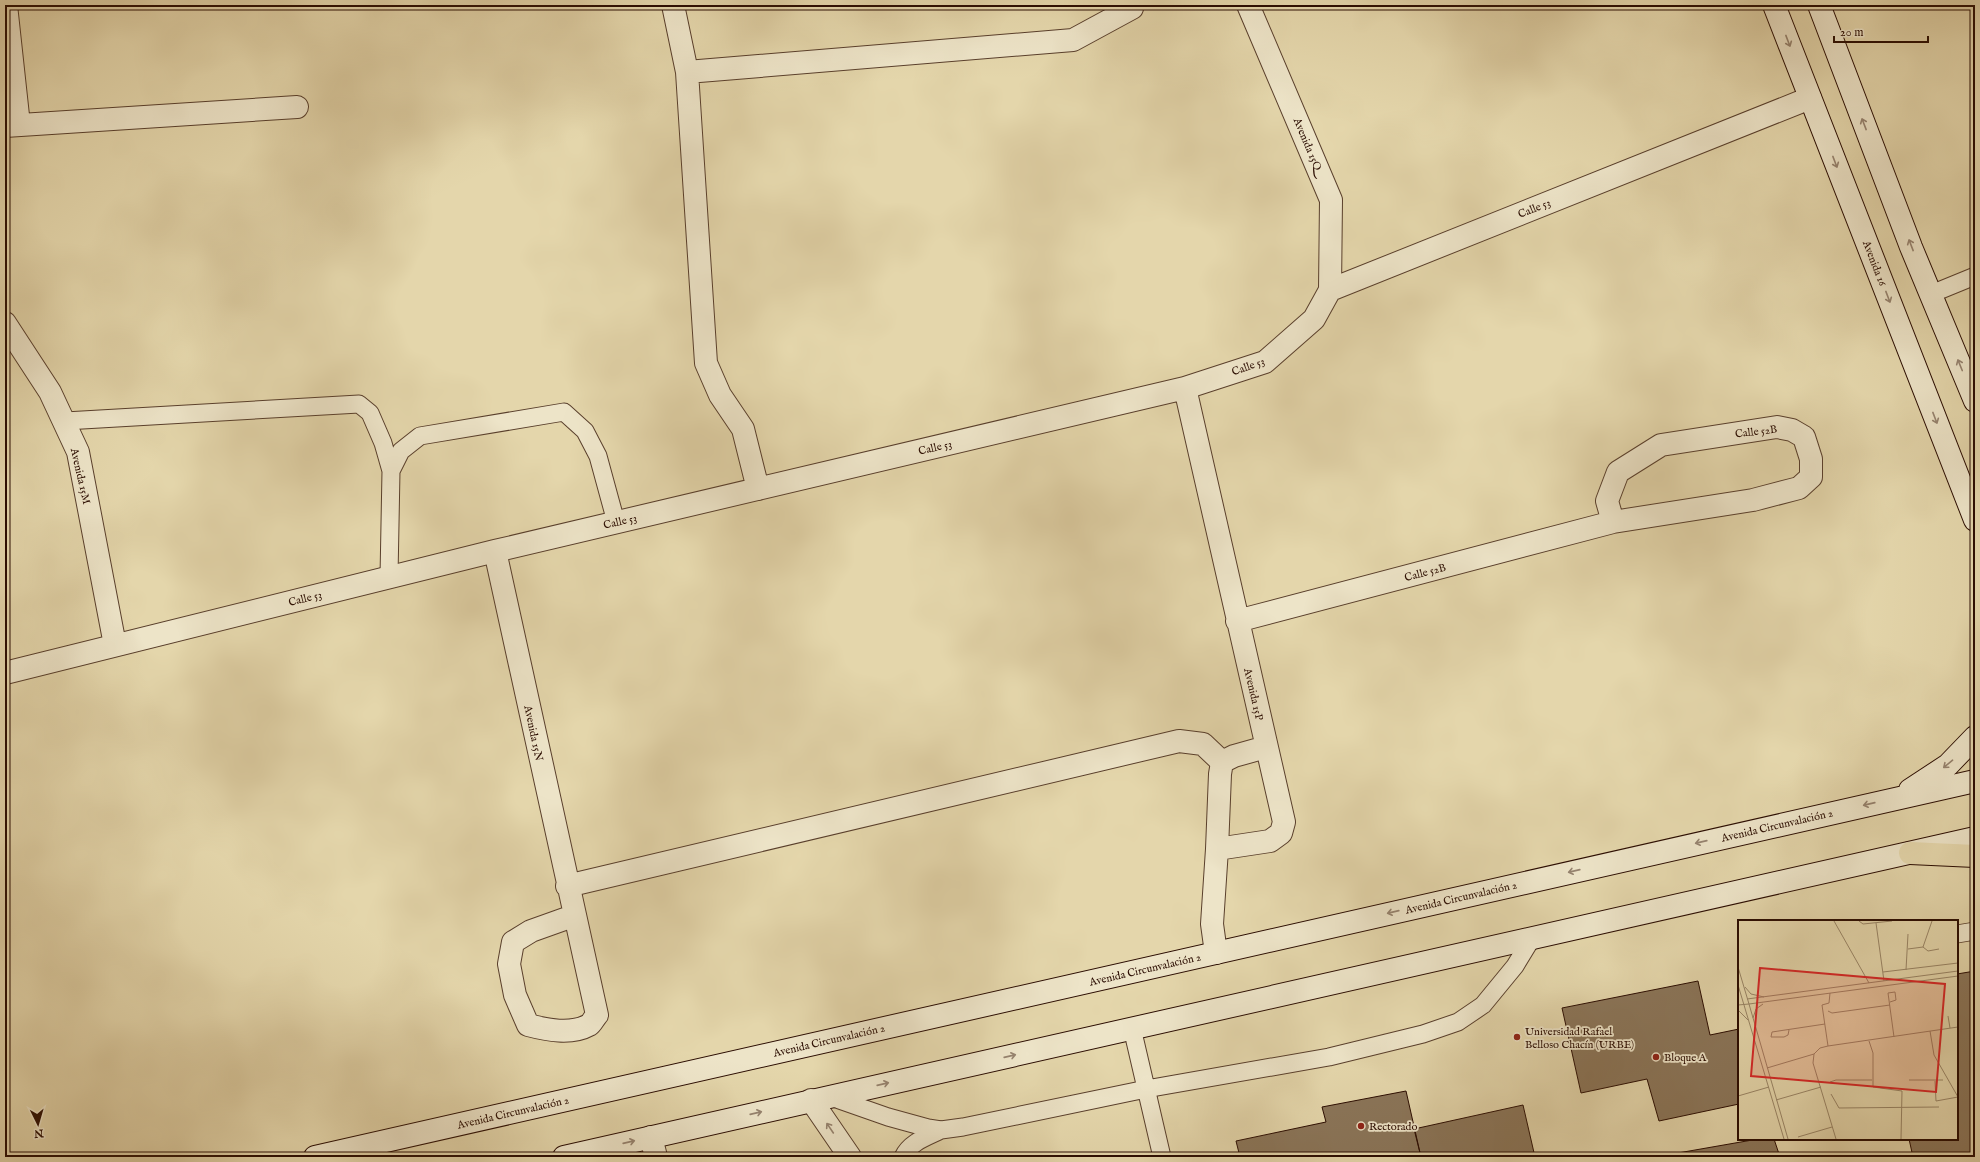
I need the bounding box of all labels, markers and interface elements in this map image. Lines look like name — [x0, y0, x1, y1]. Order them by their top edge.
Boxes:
scale bar — [1834, 18, 1928, 44]
text: 20 m — [1840, 25, 1863, 40]
one-way arrow — [1785, 35, 1793, 47]
street label: Avenida 15Q — [1289, 115, 1328, 180]
one-way arrow — [1860, 118, 1868, 130]
one-way arrow — [1832, 156, 1840, 168]
street label: Calle 53 — [1516, 196, 1553, 222]
street label: Avenida 16 — [1859, 238, 1889, 288]
one-way arrow — [1906, 239, 1914, 251]
one-way arrow — [1884, 290, 1892, 302]
street label: Calle 53 — [1230, 355, 1267, 379]
one-way arrow — [1956, 360, 1963, 372]
one-way arrow — [1932, 411, 1939, 423]
street label: Calle 52B — [1734, 422, 1778, 442]
street label: Calle 53 — [917, 437, 953, 459]
street label: Avenida 15M — [67, 446, 93, 506]
street label: Calle 53 — [602, 511, 638, 533]
street label: Calle 52B — [1403, 561, 1448, 585]
street label: Calle 53 — [287, 588, 323, 610]
street label: Avenida 15P — [1240, 666, 1266, 722]
street label: Avenida 15N — [520, 703, 546, 763]
one-way arrow — [1942, 760, 1953, 769]
one-way arrow — [1862, 801, 1875, 809]
street label: Avenida Circunvalación 2 — [1719, 806, 1834, 846]
one-way arrow — [1695, 839, 1708, 847]
one-way arrow — [1568, 868, 1581, 876]
street label: Avenida Circunvalación 2 — [1403, 878, 1518, 918]
one-way arrow — [1387, 909, 1400, 917]
inset map — [1738, 920, 1958, 1140]
street label: Avenida Circunvalación 2 — [1087, 950, 1202, 990]
street label: Avenida Circunvalación 2 — [771, 1021, 886, 1061]
place label: Universidad Rafael Belloso Chacín (URBE) — [1525, 1025, 1634, 1052]
marker: Universidad Rafael Belloso Chacín (URBE) — [1512, 1032, 1522, 1042]
one-way arrow — [1003, 1051, 1016, 1059]
place label: Bloque A — [1664, 1051, 1707, 1065]
marker: Bloque A — [1651, 1052, 1661, 1062]
one-way arrow — [876, 1080, 889, 1087]
street label: Avenida Circunvalación 2 — [455, 1093, 570, 1133]
north arrow — [18, 1104, 58, 1144]
one-way arrow — [749, 1108, 762, 1116]
place label: Rectorado — [1369, 1120, 1417, 1134]
marker: Rectorado — [1356, 1121, 1366, 1131]
one-way arrow — [826, 1123, 834, 1134]
text: N — [33, 1125, 45, 1140]
one-way arrow — [623, 1138, 636, 1146]

